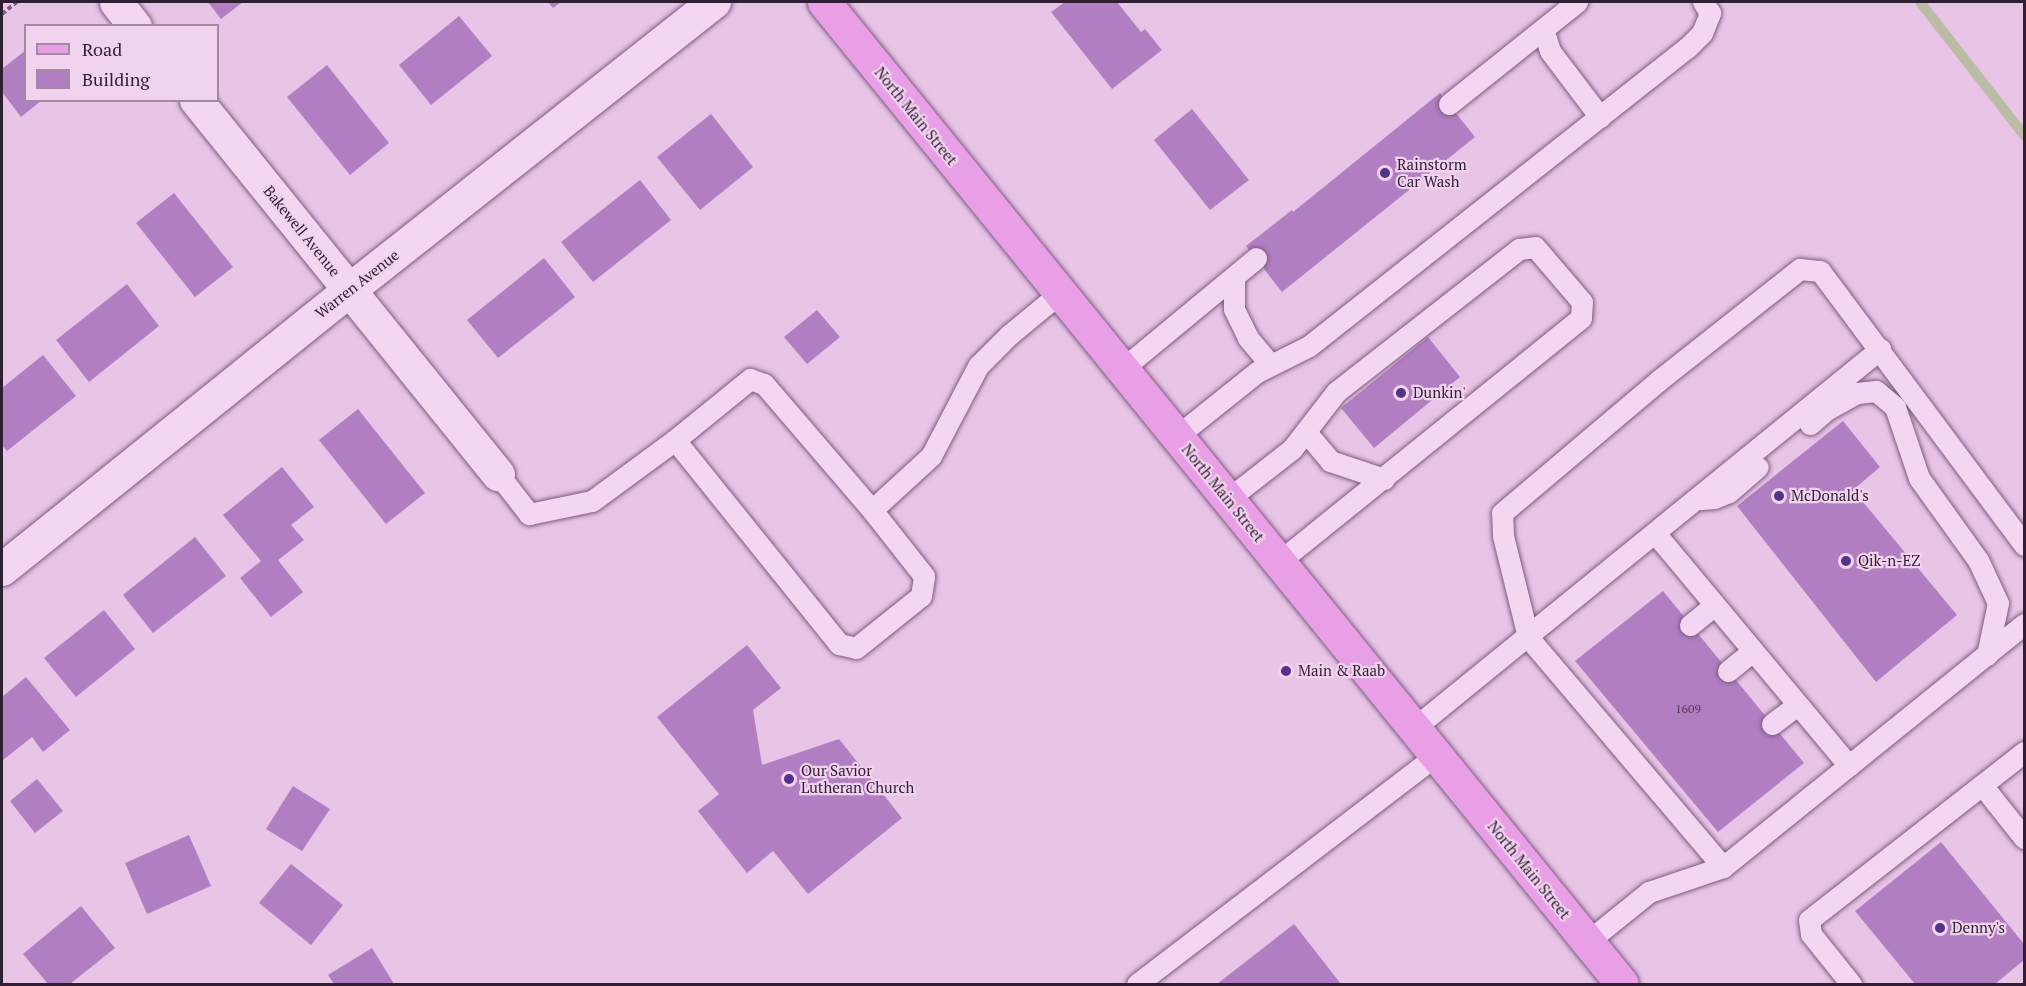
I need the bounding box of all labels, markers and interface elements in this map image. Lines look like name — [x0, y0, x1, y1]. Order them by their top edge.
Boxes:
legend — [24, 24, 219, 102]
text: Road — [82, 37, 122, 61]
street label: North Main Street — [871, 63, 961, 169]
text: Building — [82, 67, 150, 91]
place label: Rainstorm Car Wash — [1397, 155, 1467, 190]
marker: Rainstorm Car Wash — [1378, 166, 1392, 180]
street label: Bakewell Avenue — [260, 182, 344, 280]
street label: Warren Avenue — [312, 246, 402, 322]
place label: Dunkin' — [1413, 384, 1466, 402]
marker: Dunkin' — [1394, 386, 1408, 400]
street label: North Main Street — [1178, 440, 1268, 546]
place label: McDonald's — [1791, 487, 1869, 505]
marker: McDonald's — [1772, 489, 1786, 503]
place label: Qik-n-EZ — [1858, 552, 1920, 570]
marker: Qik-n-EZ — [1839, 554, 1853, 568]
place label: Main & Raab — [1298, 662, 1385, 680]
marker: Main & Raab — [1279, 664, 1293, 678]
house number: 1609 — [1675, 702, 1701, 716]
place label: Our Savior Lutheran Church — [801, 761, 914, 796]
marker: Our Savior Lutheran Church — [782, 772, 796, 786]
street label: North Main Street — [1484, 817, 1574, 923]
place label: Denny's — [1952, 919, 2005, 937]
marker: Denny's — [1933, 921, 1947, 935]

